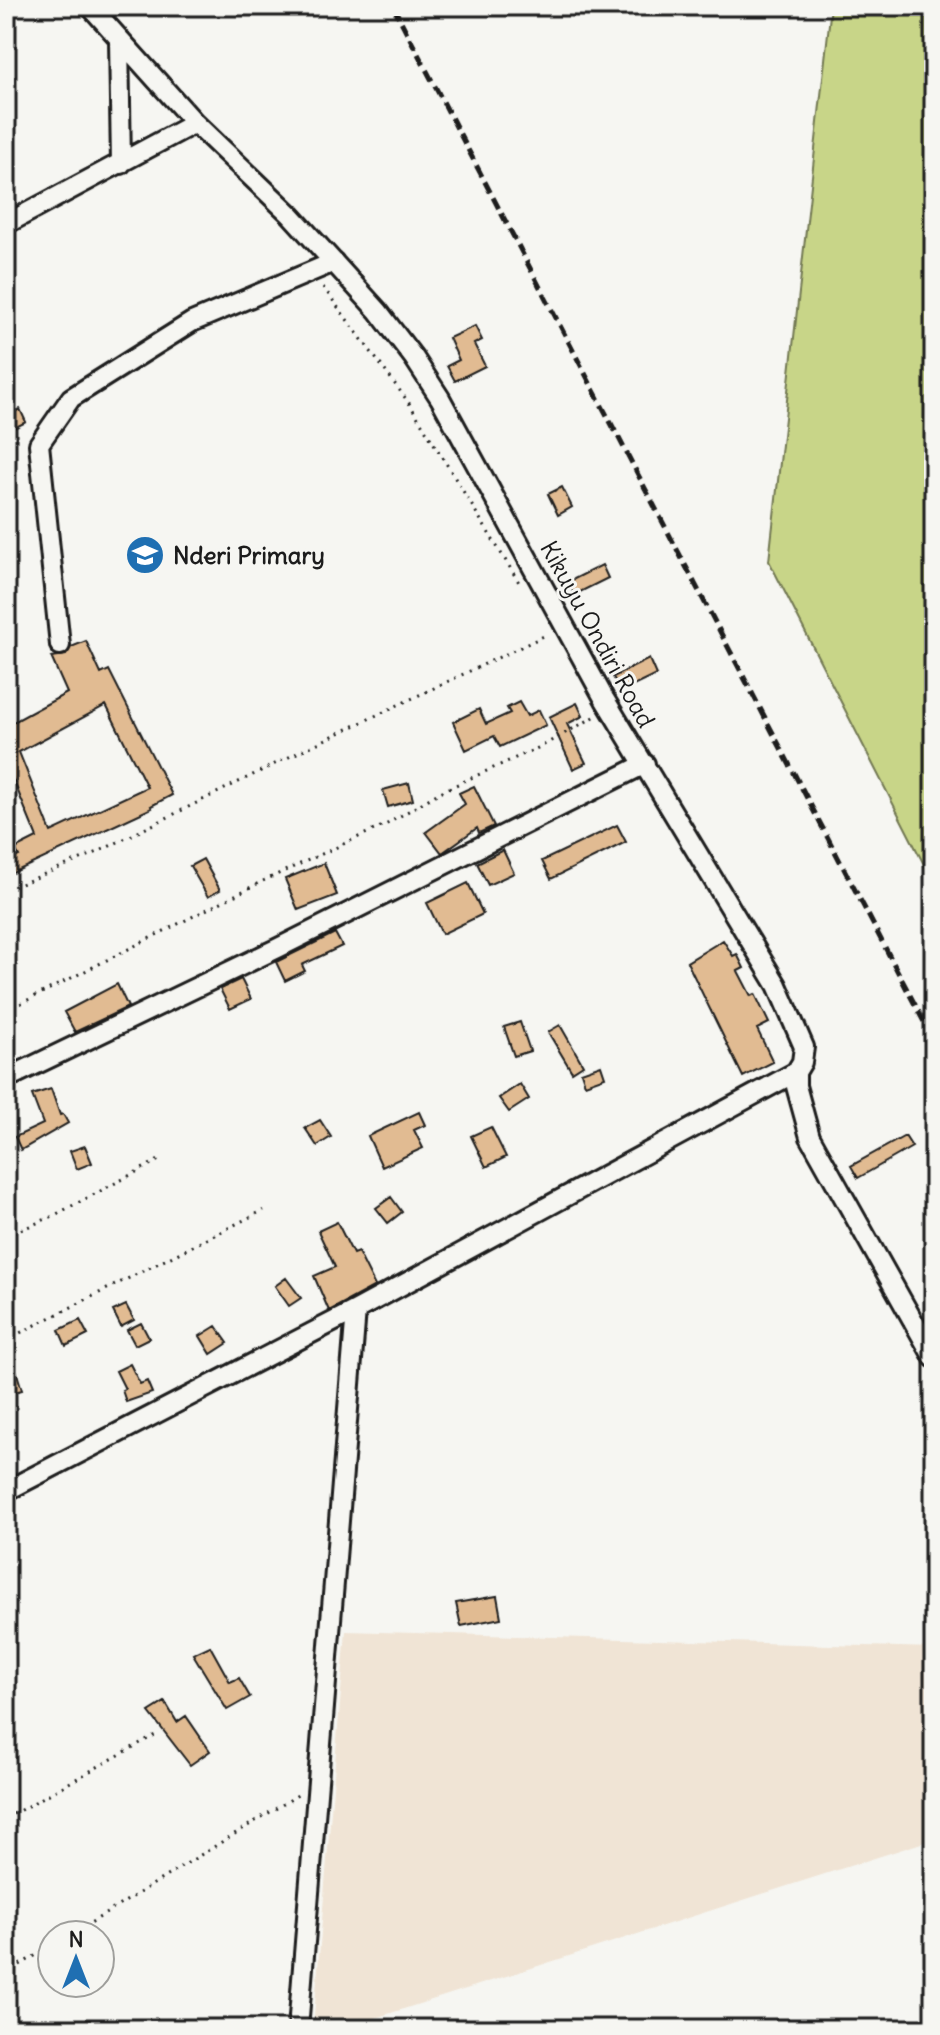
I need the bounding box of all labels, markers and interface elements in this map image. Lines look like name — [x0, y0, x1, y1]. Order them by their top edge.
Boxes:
school or university icon: Nderi Primary — [124, 534, 166, 576]
street label: Kikuyu Ondiri Road — [534, 535, 662, 733]
place label: Nderi Primary — [173, 540, 325, 570]
north arrow — [36, 1919, 116, 1999]
text: N — [68, 1925, 84, 1953]

